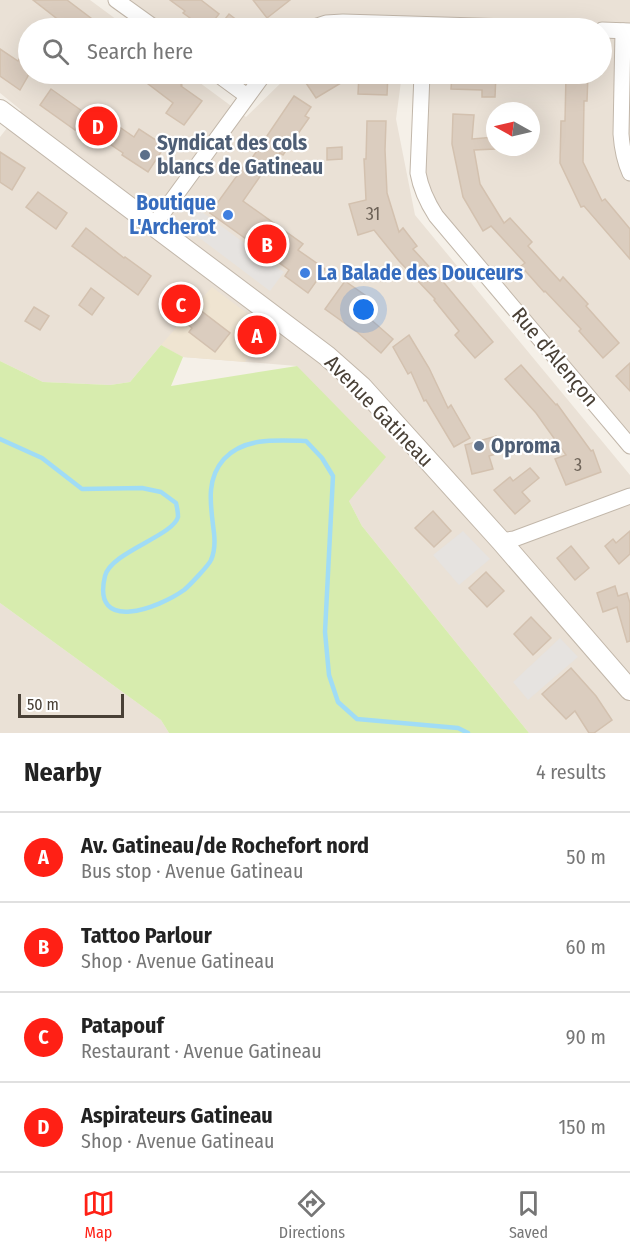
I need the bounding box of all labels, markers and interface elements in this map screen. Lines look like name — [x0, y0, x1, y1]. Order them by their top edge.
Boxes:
search box — [18, 18, 612, 84]
icon: search — [39, 35, 72, 68]
text: Search here — [87, 38, 193, 65]
north arrow — [486, 102, 540, 156]
pin: D — [78, 104, 118, 148]
place label: Syndicat des cols blancs de Gatineau — [157, 130, 323, 180]
marker: Syndicat des cols blancs de Gatineau — [138, 148, 152, 162]
place label: Boutique L'Archerot — [129, 190, 217, 240]
house number: 31 — [366, 203, 380, 225]
marker: Boutique L'Archerot — [221, 208, 235, 222]
pin: B — [248, 222, 286, 266]
place label: La Balade des Douceurs — [317, 260, 523, 286]
marker: La Balade des Douceurs — [298, 266, 312, 280]
pin: C — [162, 282, 201, 326]
your location — [349, 295, 378, 324]
street label: Rue d'Alençon — [506, 302, 604, 412]
pin: A — [238, 312, 276, 358]
street label: Avenue Gatineau — [319, 350, 439, 472]
place label: Oproma — [491, 433, 560, 459]
marker: Oproma — [472, 439, 486, 453]
house number: 3 — [574, 454, 582, 476]
scale bar — [18, 691, 124, 718]
text: 50 m — [27, 695, 59, 714]
text: Nearby — [24, 757, 101, 788]
text: 4 results — [536, 760, 606, 784]
text: Av. Gatineau/de Rochefort nord — [81, 832, 369, 859]
text: A — [38, 845, 49, 869]
text: 50 m — [566, 845, 606, 869]
text: Bus stop · Avenue Gatineau — [81, 859, 303, 883]
text: Tattoo Parlour — [81, 922, 212, 949]
text: B — [38, 935, 49, 959]
text: 60 m — [566, 935, 606, 959]
text: Shop · Avenue Gatineau — [81, 949, 274, 973]
text: Patapouf — [81, 1012, 164, 1039]
text: C — [38, 1025, 49, 1049]
text: 90 m — [566, 1025, 606, 1049]
text: Restaurant · Avenue Gatineau — [81, 1039, 322, 1063]
text: Aspirateurs Gatineau — [81, 1102, 273, 1129]
text: D — [38, 1115, 49, 1139]
text: 150 m — [559, 1115, 606, 1139]
text: Shop · Avenue Gatineau — [81, 1129, 274, 1153]
tab: Map — [82, 1187, 115, 1242]
tab: Directions — [279, 1187, 345, 1242]
tab: Saved — [509, 1187, 548, 1242]

